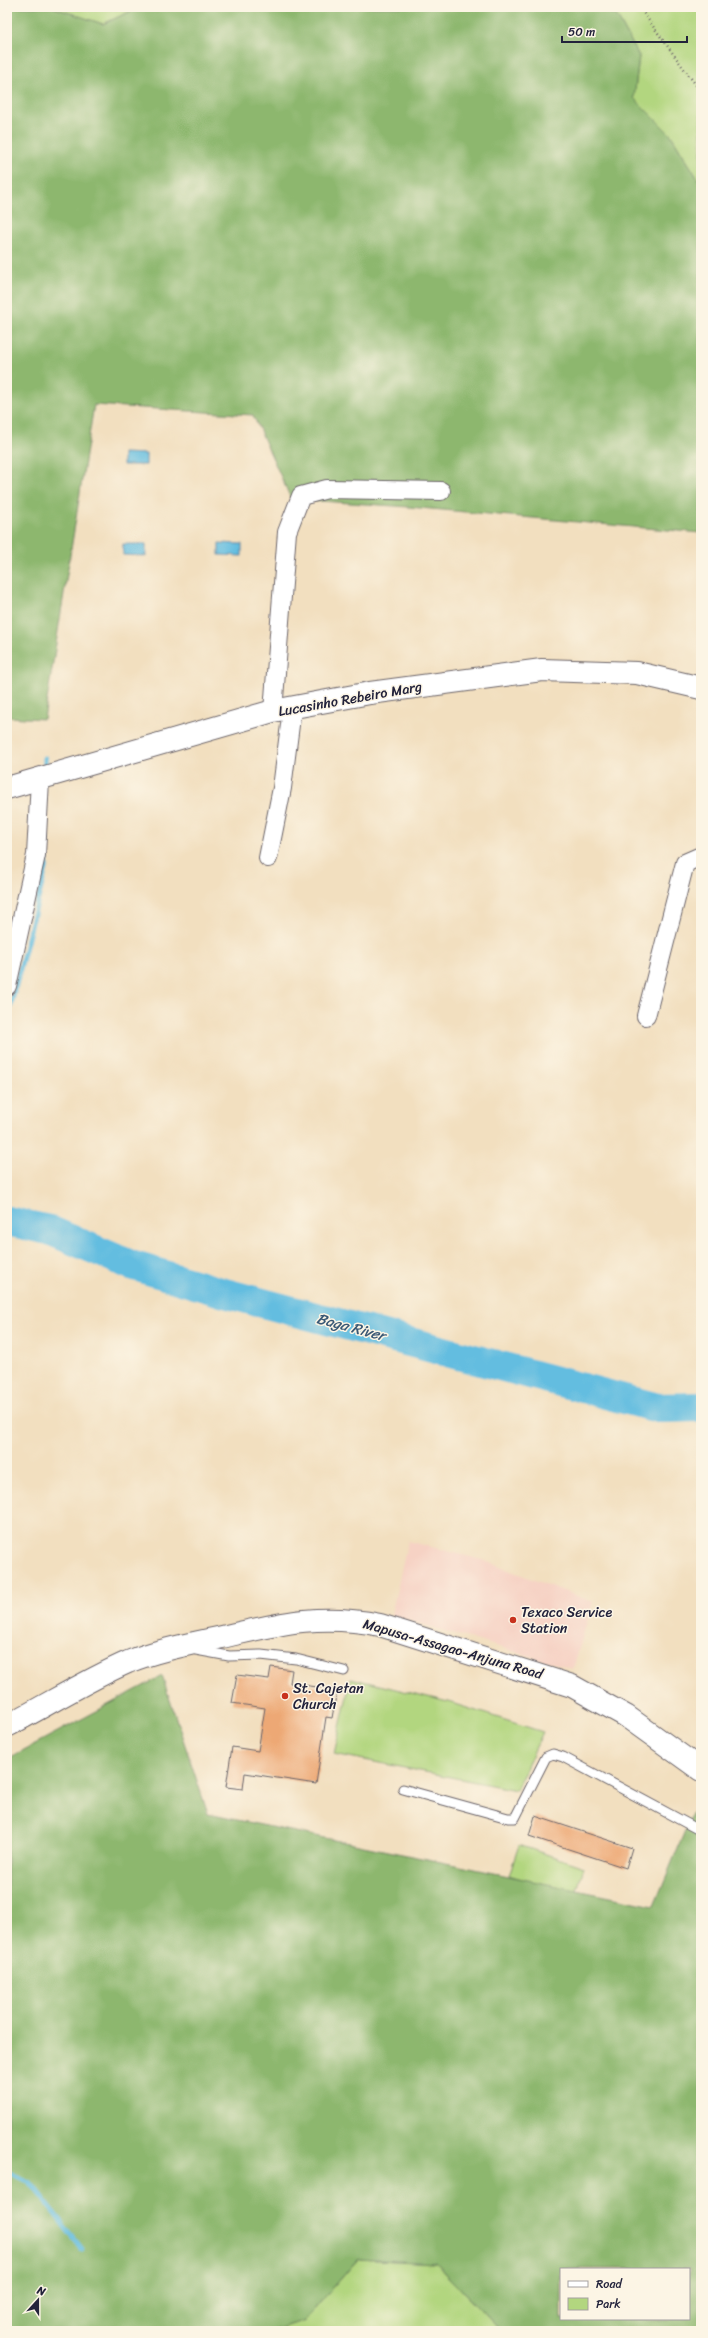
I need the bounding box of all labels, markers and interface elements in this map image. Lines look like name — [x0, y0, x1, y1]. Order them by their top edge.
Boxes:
scale bar — [562, 18, 687, 44]
text: 50 m — [568, 21, 595, 43]
street label: Lucasinho Rebeiro Marg — [276, 674, 424, 724]
water label: Baga River — [314, 1305, 391, 1349]
place label: Texaco Service Station — [521, 1600, 613, 1641]
street label: Mapusa-Assagao-Anjuna Road — [360, 1611, 547, 1687]
marker: Texaco Service Station — [508, 1615, 518, 1625]
place label: St. Cajetan Church — [293, 1676, 364, 1717]
marker: St. Cajetan Church — [280, 1691, 290, 1701]
legend — [560, 2268, 690, 2320]
text: Road — [596, 2273, 623, 2295]
north arrow — [18, 2280, 58, 2320]
text: N — [34, 2281, 49, 2302]
text: Park — [596, 2293, 621, 2315]

